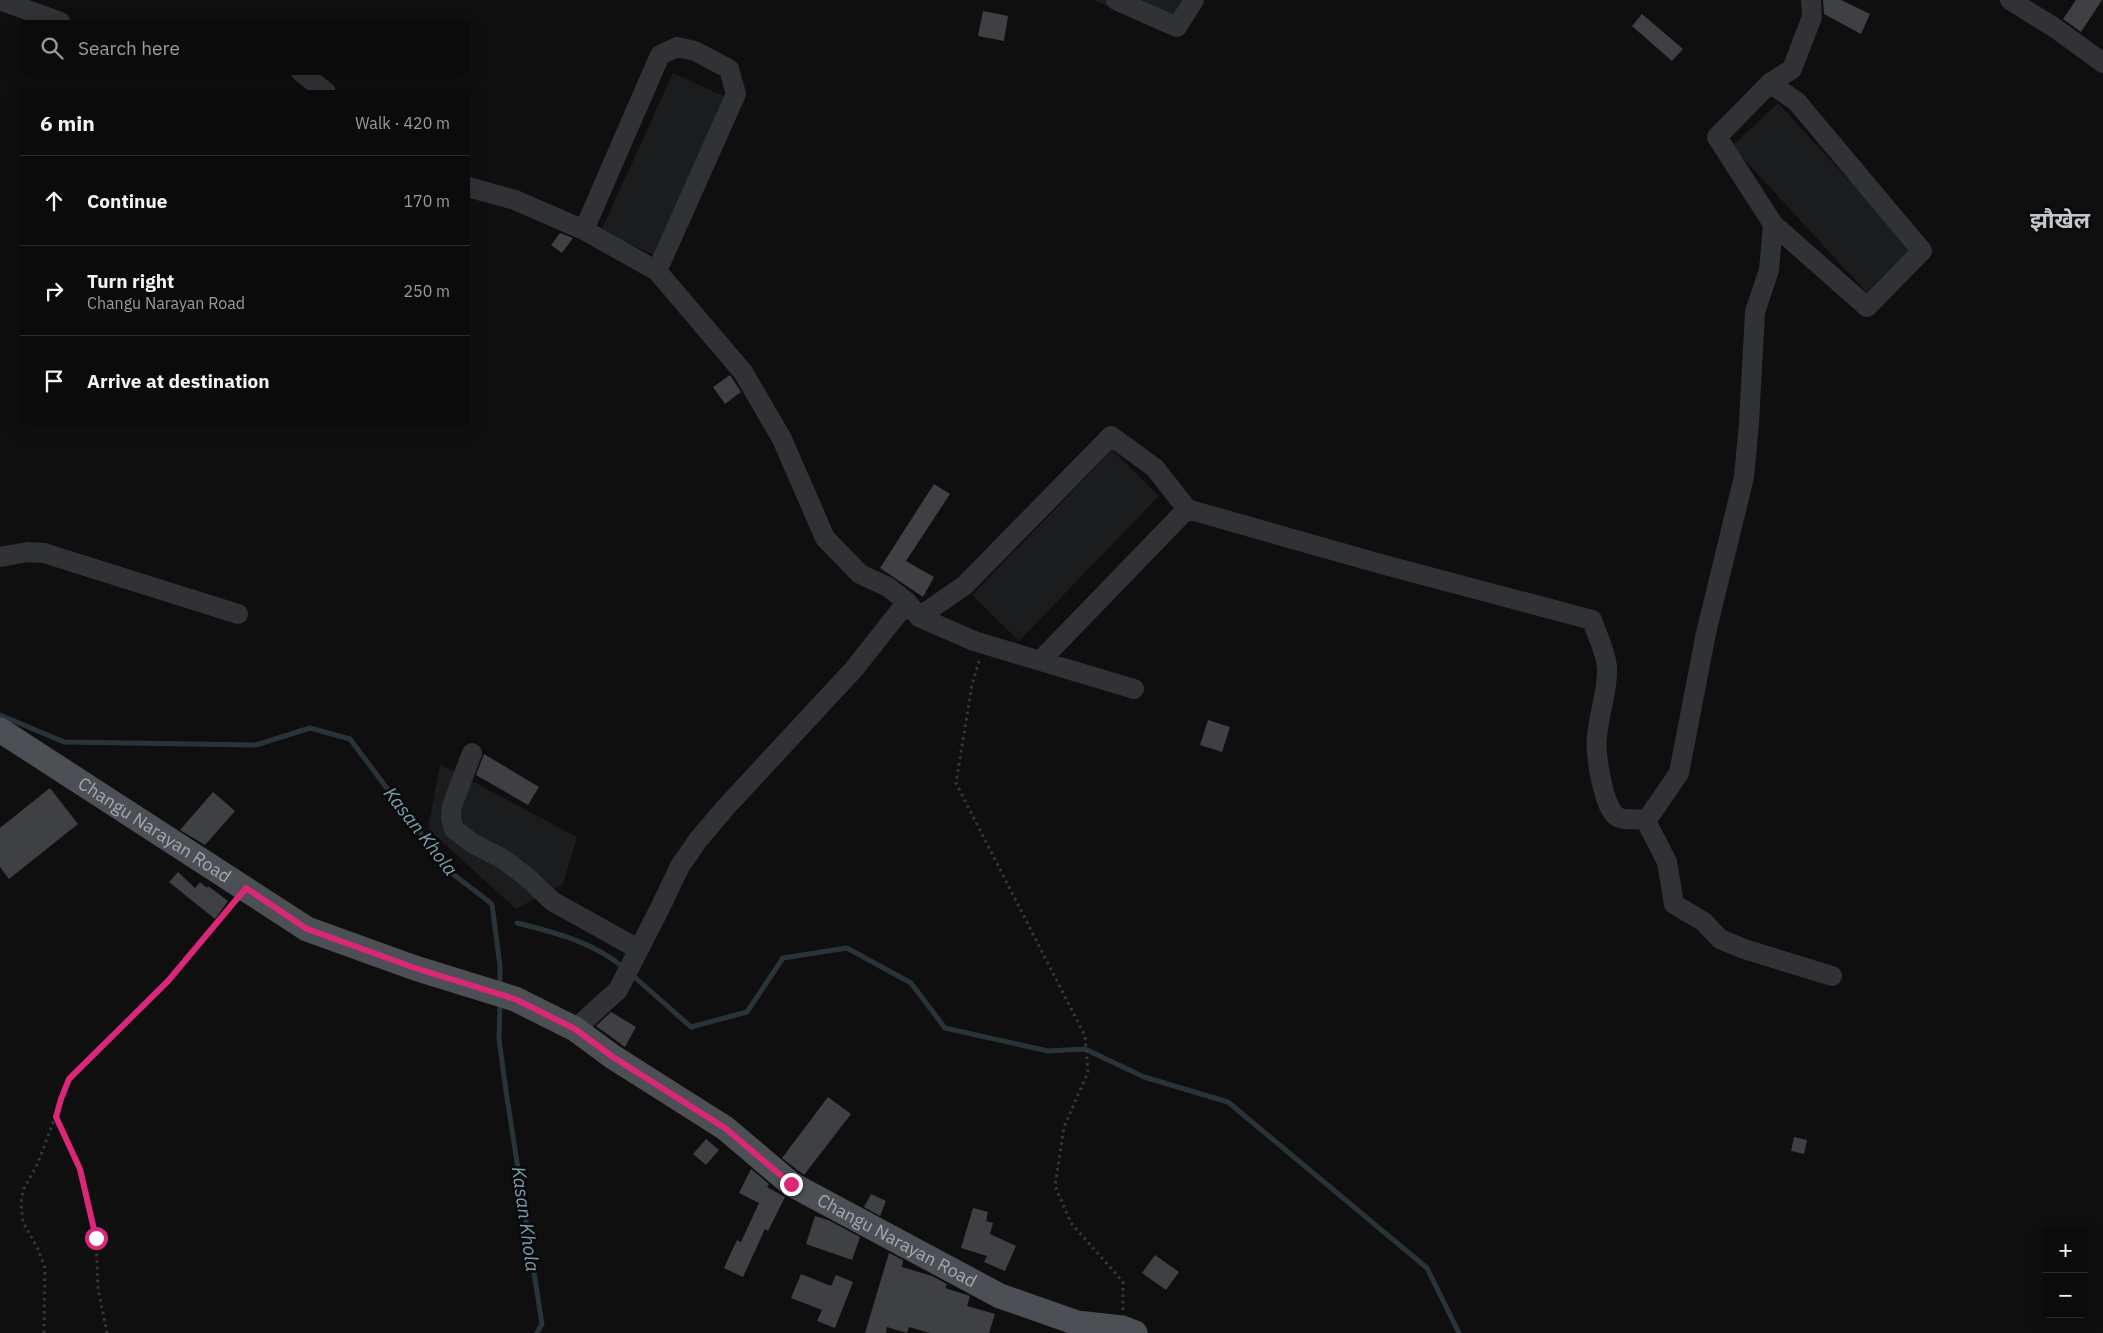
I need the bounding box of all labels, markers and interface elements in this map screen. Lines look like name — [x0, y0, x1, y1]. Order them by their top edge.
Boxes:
search box — [20, 20, 470, 75]
icon: search — [38, 34, 66, 62]
text: Search here — [78, 36, 180, 60]
text: 6 min — [40, 109, 95, 137]
text: Walk · 420 m — [355, 113, 450, 133]
icon: ahead — [40, 187, 68, 215]
text: Continue — [87, 189, 167, 213]
text: 170 m — [403, 191, 450, 211]
district label: झौखेल — [2030, 205, 2091, 234]
text: Turn right — [87, 269, 174, 293]
icon: right — [40, 277, 68, 305]
text: 250 m — [403, 281, 450, 301]
text: Changu Narayan Road — [87, 293, 245, 313]
icon: arrive — [40, 367, 68, 395]
text: Arrive at destination — [87, 369, 270, 393]
street label: Changu Narayan Road — [74, 772, 236, 888]
water label: Kasan Khola — [379, 782, 463, 880]
water label: Kasan Khola — [507, 1165, 545, 1273]
route end — [780, 1173, 803, 1196]
street label: Changu Narayan Road — [813, 1188, 981, 1292]
route start — [85, 1227, 108, 1250]
map controls — [2043, 1228, 2088, 1318]
button: + — [2043, 1228, 2088, 1273]
button: − — [2043, 1273, 2088, 1318]

